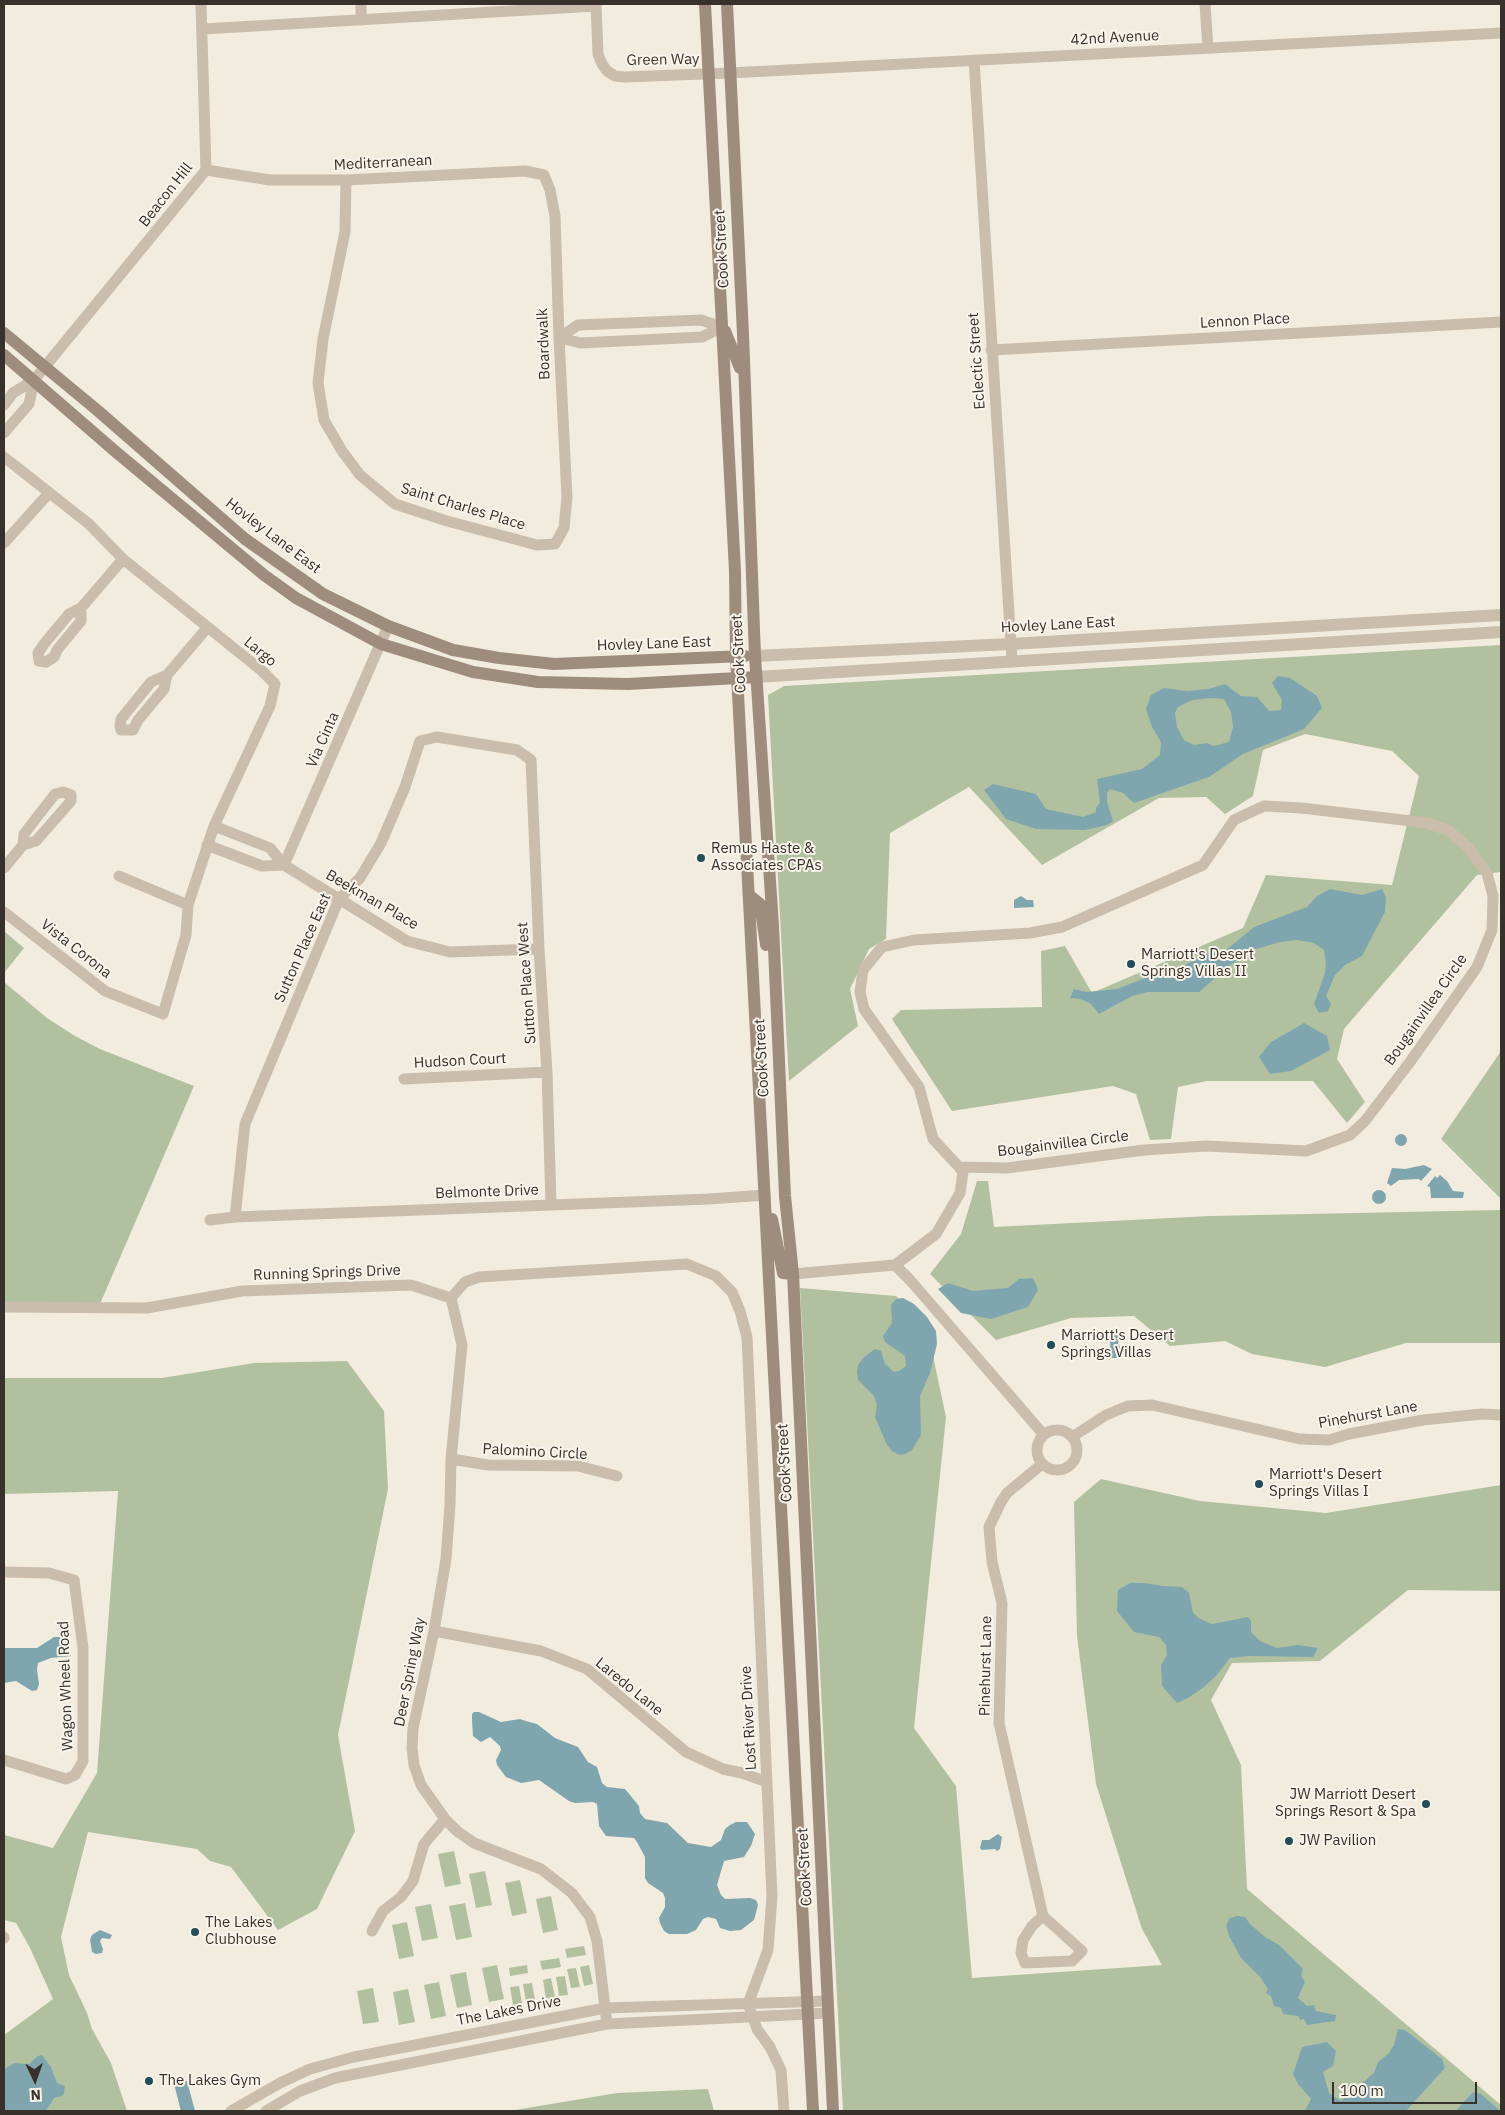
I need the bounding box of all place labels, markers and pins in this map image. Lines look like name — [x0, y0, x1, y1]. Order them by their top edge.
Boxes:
place label: Remus Haste & Associates CPAs — [711, 840, 822, 875]
marker: Remus Haste & Associates CPAs — [695, 852, 707, 864]
place label: Marriott's Desert Springs Villas II — [1141, 946, 1254, 981]
marker: Marriott's Desert Springs Villas II — [1125, 958, 1137, 970]
place label: Marriott's Desert Springs Villas — [1061, 1327, 1174, 1362]
marker: Marriott's Desert Springs Villas — [1045, 1339, 1057, 1351]
place label: Marriott's Desert Springs Villas I — [1269, 1466, 1382, 1501]
marker: Marriott's Desert Springs Villas I — [1253, 1478, 1265, 1490]
place label: JW Marriott Desert Springs Resort & Spa — [1275, 1786, 1416, 1821]
marker: JW Marriott Desert Springs Resort & Spa — [1420, 1798, 1432, 1810]
place label: JW Pavilion — [1299, 1832, 1376, 1850]
marker: JW Pavilion — [1283, 1835, 1295, 1847]
place label: The Lakes Clubhouse — [205, 1914, 277, 1949]
marker: The Lakes Clubhouse — [189, 1926, 201, 1938]
place label: The Lakes Gym — [159, 2072, 261, 2090]
marker: The Lakes Gym — [143, 2075, 155, 2087]

